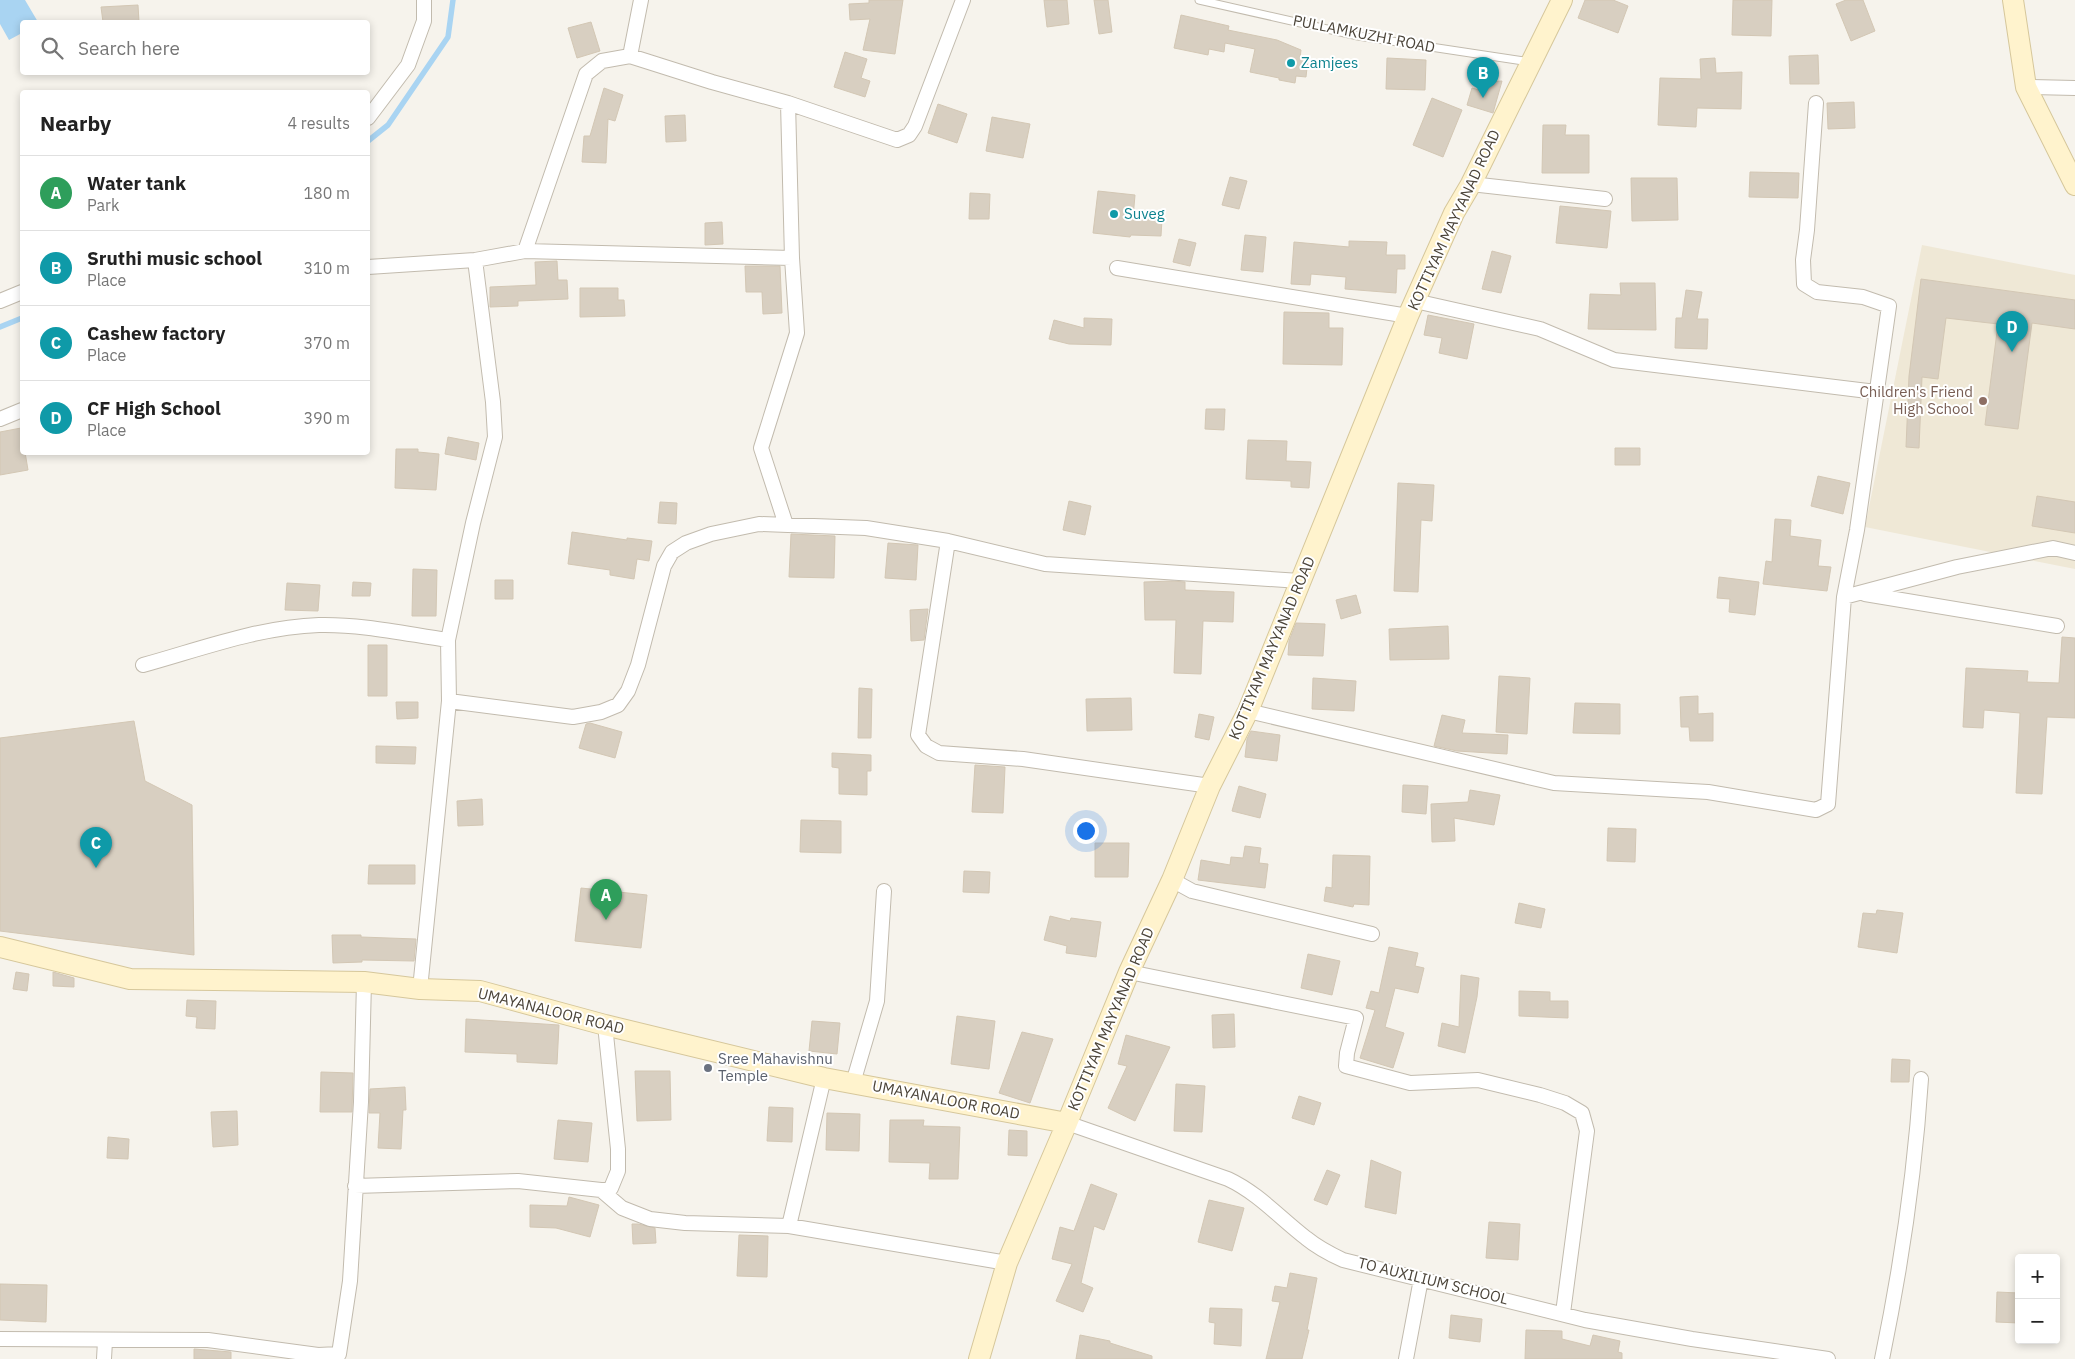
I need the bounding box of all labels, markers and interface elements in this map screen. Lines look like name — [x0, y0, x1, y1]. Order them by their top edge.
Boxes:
street label: PULLAMKUZHI ROAD — [1291, 10, 1437, 57]
search box — [20, 20, 370, 75]
icon: search — [38, 34, 66, 62]
text: Search here — [78, 36, 180, 60]
place label: Zamjees — [1301, 53, 1358, 72]
marker: Zamjees — [1285, 57, 1297, 69]
pin: B — [1467, 57, 1499, 98]
text: Nearby — [40, 109, 111, 137]
text: 4 results — [287, 113, 350, 133]
street label: KOTTIYAM MAYYANAD ROAD — [1403, 126, 1504, 313]
text: Water tank — [87, 171, 186, 195]
text: A — [51, 183, 61, 203]
text: 180 m — [303, 183, 350, 203]
text: Park — [87, 195, 119, 215]
place label: Suveg — [1124, 204, 1165, 223]
marker: Suveg — [1108, 208, 1120, 220]
text: Sruthi music school — [87, 246, 262, 270]
text: B — [51, 258, 61, 278]
text: 310 m — [303, 258, 350, 278]
text: Place — [87, 270, 126, 290]
pin: D — [1996, 311, 2028, 352]
text: Cashew factory — [87, 321, 226, 345]
text: C — [51, 333, 61, 353]
text: 370 m — [303, 333, 350, 353]
text: Place — [87, 345, 126, 365]
place label: Children's Friend High School — [1859, 382, 1973, 418]
marker: Children's Friend High School — [1977, 395, 1989, 407]
text: CF High School — [87, 396, 221, 420]
text: D — [50, 408, 62, 428]
text: 390 m — [303, 408, 350, 428]
text: Place — [87, 420, 126, 440]
street label: KOTTIYAM MAYYANAD ROAD — [1224, 553, 1319, 742]
your location — [1073, 818, 1099, 844]
pin: C — [80, 827, 112, 868]
pin: A — [590, 879, 622, 920]
street label: KOTTIYAM MAYYANAD ROAD — [1063, 924, 1158, 1113]
street label: UMAYANALOOR ROAD — [476, 983, 626, 1038]
place label: Sree Mahavishnu Temple — [718, 1049, 833, 1085]
marker: Sree Mahavishnu Temple — [702, 1062, 714, 1074]
street label: UMAYANALOOR ROAD — [871, 1076, 1022, 1123]
street label: TO AUXILIUM SCHOOL — [1356, 1253, 1511, 1308]
map controls — [2015, 1254, 2060, 1344]
button: + — [2015, 1254, 2060, 1299]
button: − — [2015, 1299, 2060, 1344]

